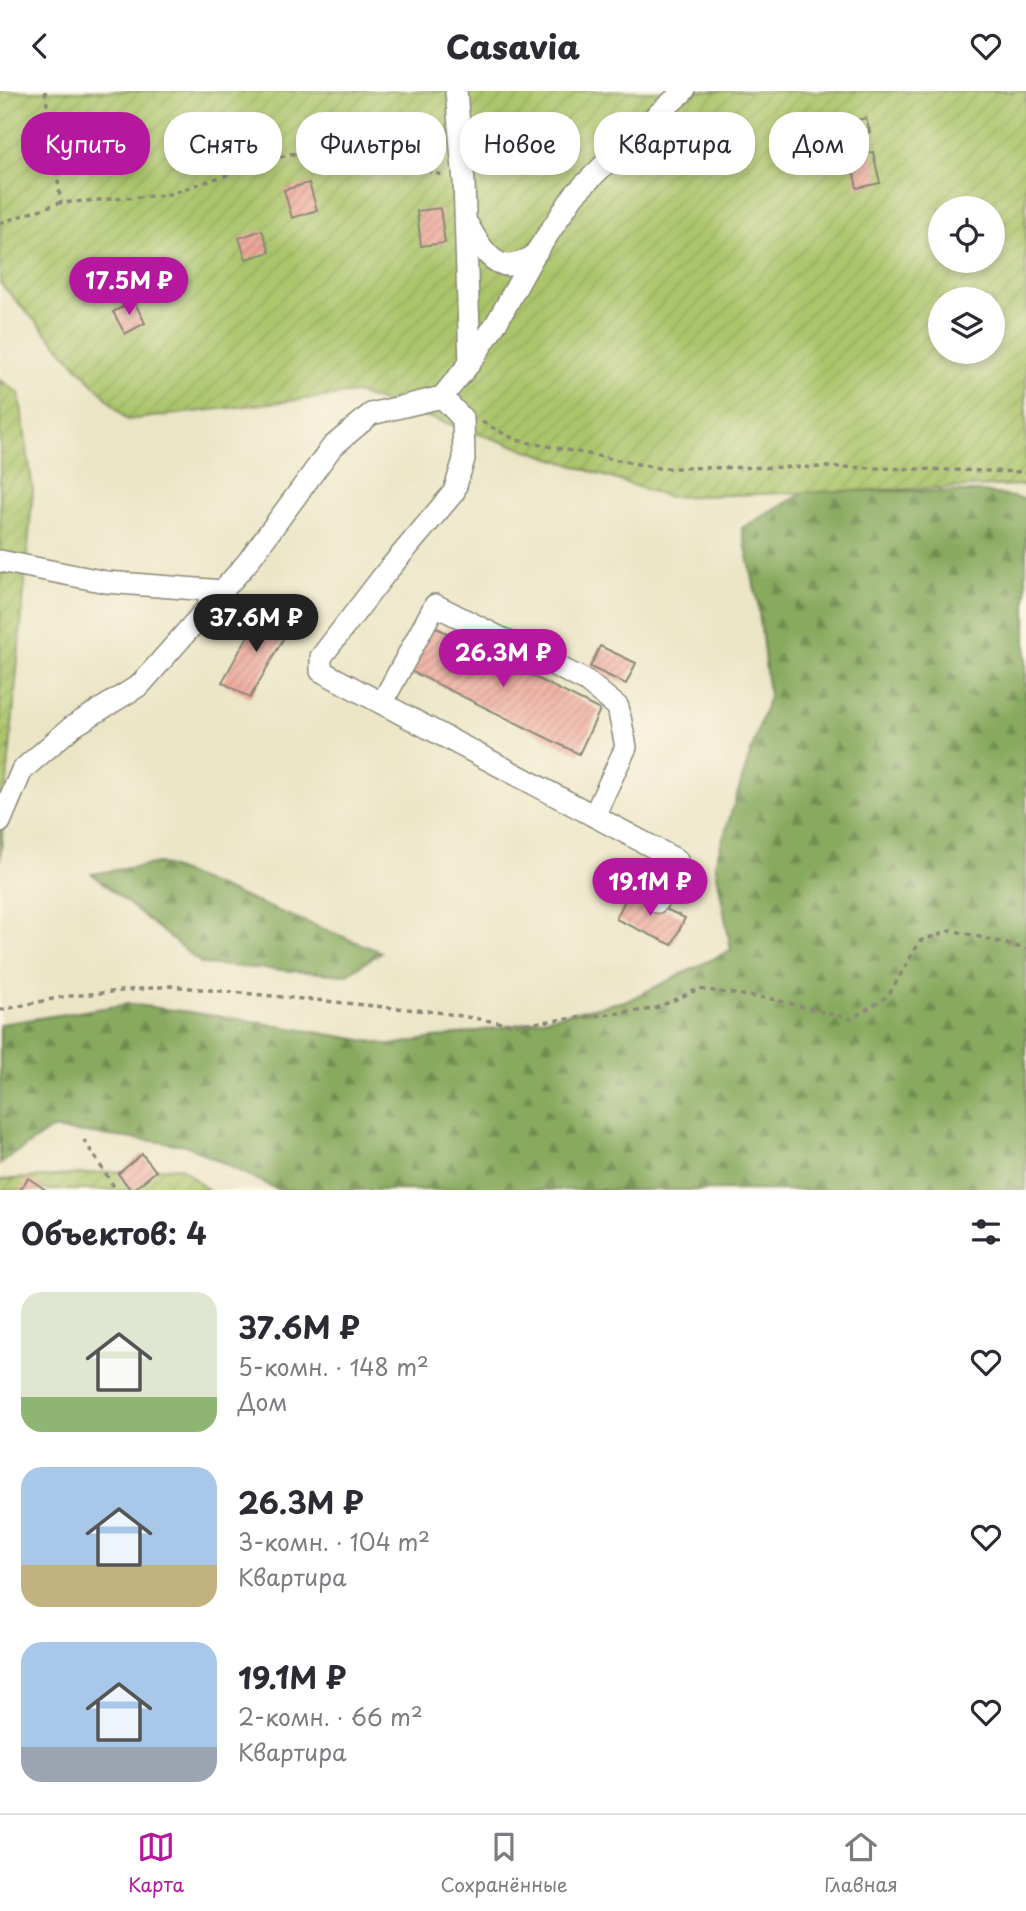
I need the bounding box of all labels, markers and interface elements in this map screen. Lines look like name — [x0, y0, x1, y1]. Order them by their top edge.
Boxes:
text: Casavia — [446, 22, 580, 70]
icon: back — [21, 27, 59, 65]
icon: heart — [967, 27, 1005, 65]
chip: Купить — [21, 112, 150, 175]
chip: Снять — [164, 112, 282, 175]
chip: Фильтры — [296, 112, 446, 175]
chip: Новое — [460, 112, 580, 175]
chip: Квартира — [594, 112, 755, 175]
chip: Дом — [769, 112, 869, 175]
map controls — [928, 196, 1005, 364]
button: locate — [928, 196, 1005, 273]
pin: 17.5M ₽ — [64, 257, 194, 317]
text: 17.5M ₽ — [85, 262, 173, 297]
button: layers — [928, 287, 1005, 364]
pin: 37.6M ₽ — [191, 595, 321, 654]
text: 37.6M ₽ — [209, 599, 303, 634]
pin: 26.3M ₽ — [438, 629, 568, 689]
text: 26.3M ₽ — [455, 634, 551, 669]
pin: 19.1M ₽ — [585, 859, 715, 918]
text: 19.1M ₽ — [609, 863, 691, 898]
text: Объектов: 4 — [21, 1210, 207, 1255]
icon: filters — [967, 1213, 1005, 1251]
text: 37.6M ₽ — [238, 1304, 360, 1349]
icon: home — [77, 1320, 161, 1404]
icon: heart — [967, 1343, 1005, 1381]
text: 5-комн. · 148 m² — [238, 1349, 429, 1384]
text: Дом — [238, 1384, 287, 1419]
text: 26.3M ₽ — [238, 1479, 364, 1524]
icon: home — [77, 1495, 161, 1579]
icon: heart — [967, 1518, 1005, 1556]
text: 3-комн. · 104 m² — [238, 1524, 430, 1559]
text: Квартира — [238, 1559, 346, 1594]
text: 19.1M ₽ — [238, 1654, 346, 1699]
icon: home — [77, 1670, 161, 1754]
icon: heart — [967, 1693, 1005, 1731]
text: 2-комн. · 66 m² — [238, 1699, 423, 1734]
text: Квартира — [238, 1734, 346, 1769]
tab: Карта — [128, 1828, 184, 1898]
tab: Сохранённые — [441, 1828, 568, 1898]
tab: Главная — [824, 1828, 898, 1898]

